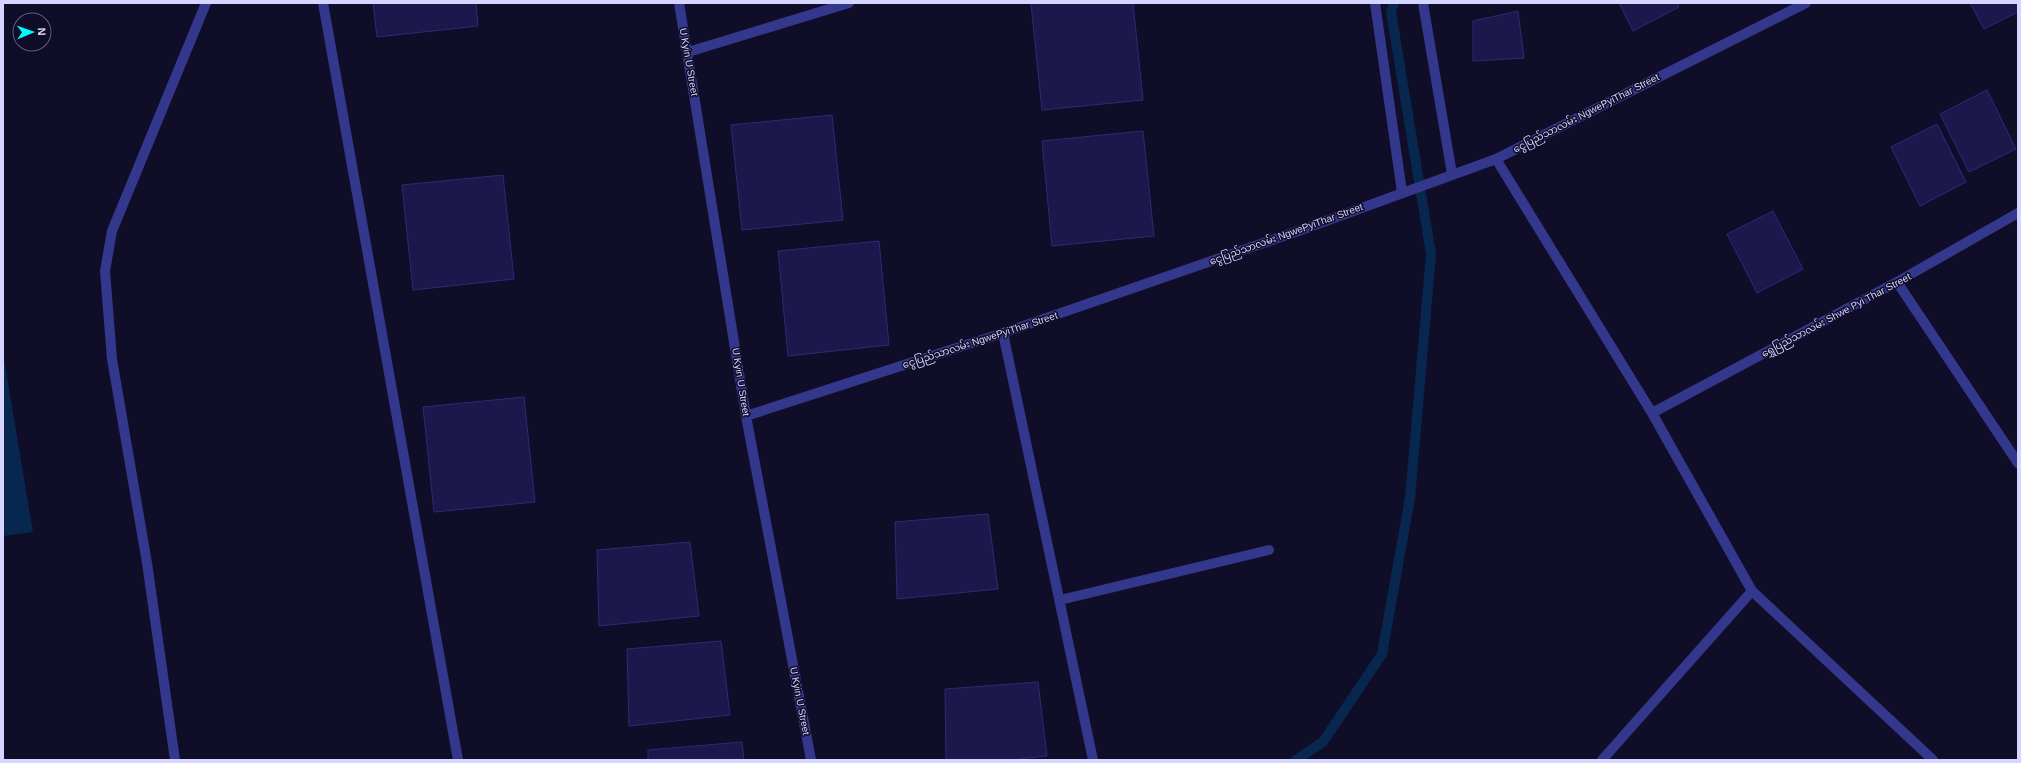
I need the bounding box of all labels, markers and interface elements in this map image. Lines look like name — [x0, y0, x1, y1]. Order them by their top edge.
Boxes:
north arrow — [12, 12, 52, 52]
text: N — [36, 27, 48, 36]
street label: U Kyin U Street — [678, 27, 700, 97]
street label: ငွေပြည်သာလမ်း NgwePyiThar Street — [1510, 69, 1662, 157]
street label: ငွေပြည်သာလမ်း NgwePyiThar Street — [1207, 199, 1365, 270]
street label: ရွှေပြည်သာလမ်း Shwe Pyi Thar Street — [1758, 269, 1914, 362]
street label: ငွေပြည်သာလမ်း NgwePyiThar Street — [900, 308, 1060, 373]
street label: U Kyin U Street — [730, 347, 752, 417]
street label: U Kyin U Street — [788, 666, 812, 736]

